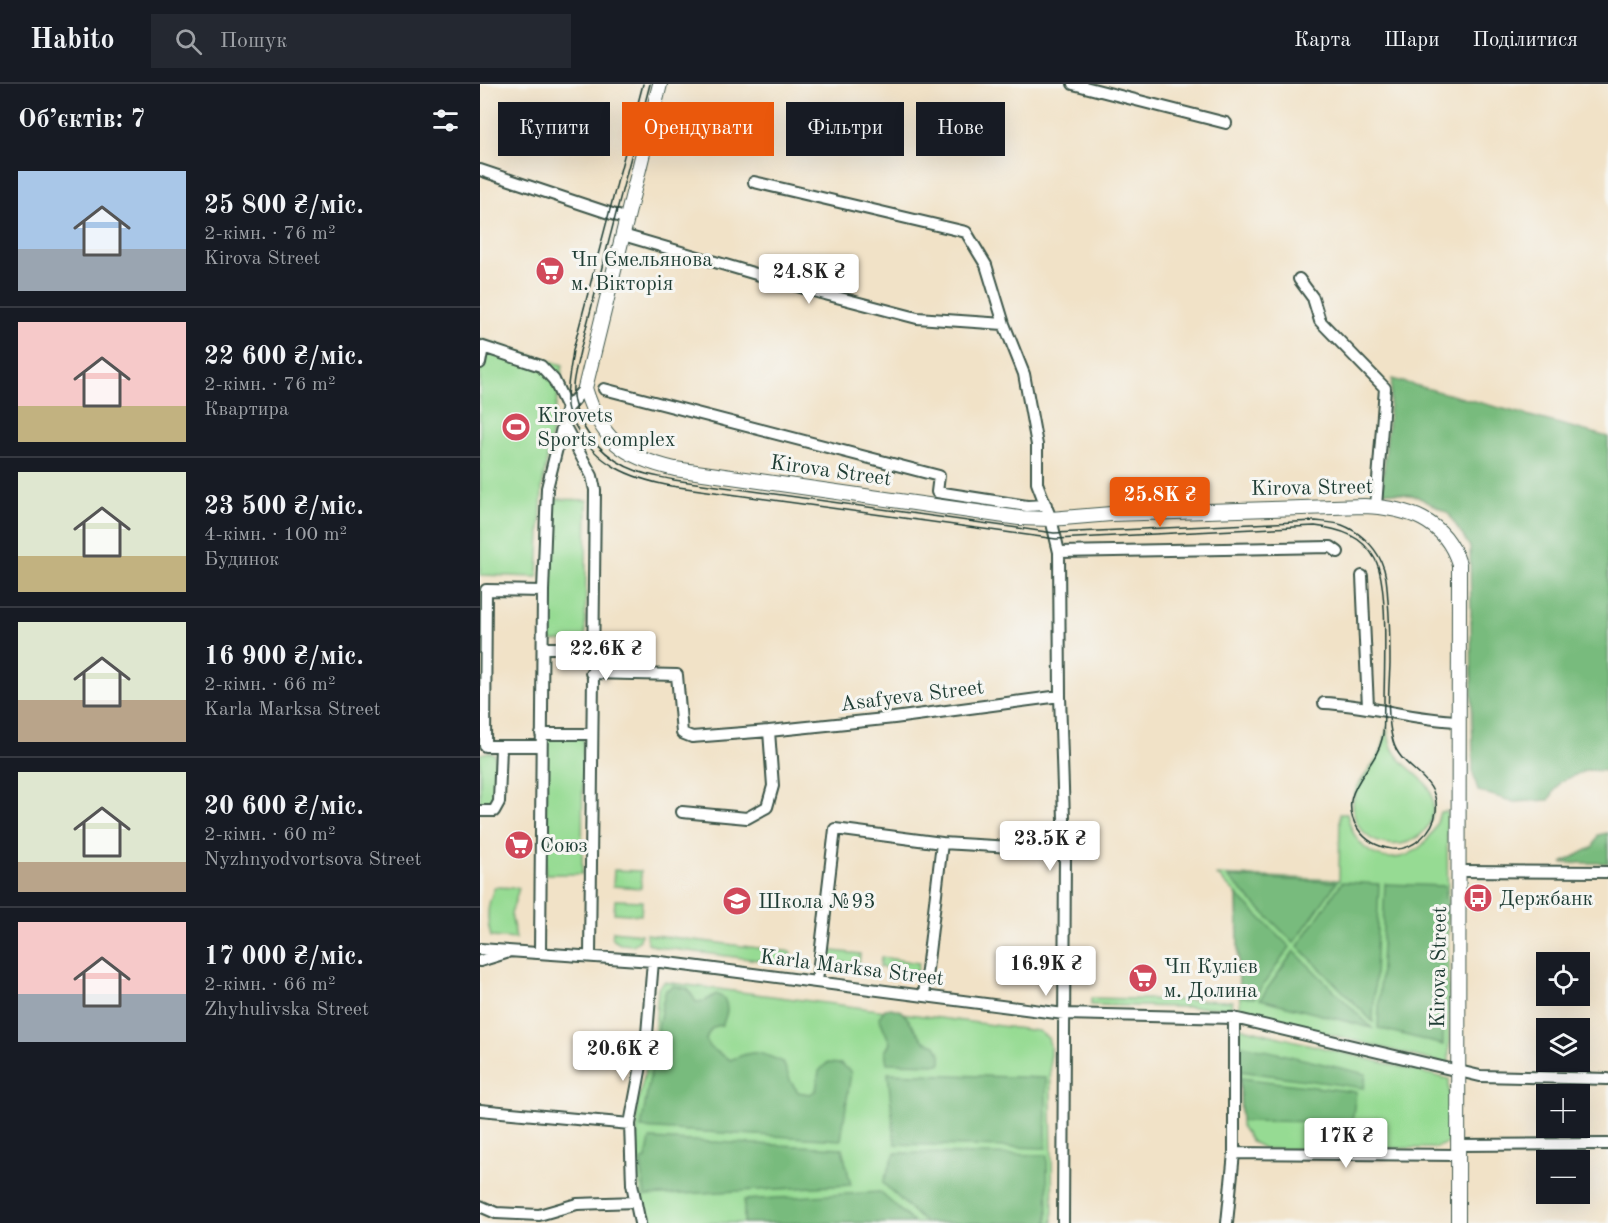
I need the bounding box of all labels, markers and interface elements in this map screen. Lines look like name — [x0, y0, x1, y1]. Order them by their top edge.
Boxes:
search box — [151, 14, 571, 68]
icon: search — [172, 25, 205, 58]
text: Habito — [30, 27, 115, 55]
text: Пошук — [220, 30, 287, 52]
text: Карта — [1294, 30, 1351, 51]
text: Шари — [1384, 30, 1439, 51]
text: Поділитися — [1472, 30, 1578, 51]
chip: Купити — [498, 102, 610, 156]
chip: Орендувати — [622, 102, 774, 156]
chip: Фільтри — [786, 102, 904, 156]
chip: Нове — [916, 102, 1005, 156]
icon: filters — [429, 104, 462, 137]
text: Об’єктів: 7 — [18, 107, 145, 133]
text: 25 800 ₴/міс. — [204, 193, 364, 219]
icon: home — [66, 195, 138, 267]
text: 2-кімн. · 76 m² — [204, 224, 336, 244]
text: Kirova Street — [204, 249, 320, 269]
place label: Чп Ємельянова м. Вікторія — [571, 250, 713, 295]
pin: 24.8K ₴ — [754, 254, 864, 305]
supermarket icon: Чп Ємельянова м. Вікторія — [534, 255, 566, 287]
text: 24.8K ₴ — [773, 263, 845, 283]
text: 22 600 ₴/міс. — [204, 344, 364, 370]
icon: home — [66, 346, 138, 418]
text: 2-кімн. · 76 m² — [204, 375, 336, 395]
text: Квартира — [204, 400, 289, 420]
place label: Kirovets Sports complex — [537, 406, 676, 451]
sports icon: Kirovets Sports complex — [500, 411, 532, 443]
street label: Kirova Street — [769, 453, 893, 490]
pin: 25.8K ₴ — [1105, 477, 1215, 528]
street label: Kirova Street — [1251, 477, 1373, 500]
text: 25.8K ₴ — [1124, 486, 1196, 506]
text: 23 500 ₴/міс. — [204, 494, 364, 520]
icon: home — [66, 496, 138, 568]
text: 4-кімн. · 100 m² — [204, 525, 347, 545]
text: Будинок — [204, 550, 279, 570]
pin: 22.6K ₴ — [551, 631, 661, 682]
text: 22.6K ₴ — [570, 640, 642, 660]
text: 16 900 ₴/міс. — [204, 644, 364, 670]
icon: home — [66, 646, 138, 718]
text: 2-кімн. · 66 m² — [204, 675, 336, 695]
street label: Asafyeva Street — [839, 677, 985, 716]
text: Karla Marksa Street — [204, 700, 380, 720]
text: 20 600 ₴/міс. — [204, 794, 364, 820]
icon: home — [66, 796, 138, 868]
pin: 23.5K ₴ — [995, 821, 1105, 872]
text: 2-кімн. · 60 m² — [204, 825, 336, 845]
supermarket icon: Союз — [503, 829, 535, 861]
text: 23.5K ₴ — [1014, 830, 1086, 850]
place label: Союз — [540, 836, 588, 857]
text: Nyzhnyodvortsova Street — [204, 850, 421, 870]
bus stop icon: Держбанк — [1462, 882, 1494, 914]
school or university icon: Школа №93 — [721, 885, 753, 917]
place label: Держбанк — [1499, 889, 1593, 910]
place label: Школа №93 — [758, 892, 876, 913]
street label: Kirova Street — [1428, 906, 1451, 1028]
text: 17 000 ₴/міс. — [204, 944, 364, 970]
icon: home — [66, 946, 138, 1018]
pin: 16.9K ₴ — [991, 946, 1101, 997]
street label: Karla Marksa Street — [759, 947, 945, 990]
map controls — [1536, 952, 1590, 1204]
button: locate — [1536, 952, 1590, 1006]
text: 16.9K ₴ — [1010, 955, 1082, 975]
place label: Чп Кулієв м. Долина — [1164, 957, 1258, 1002]
supermarket icon: Чп Кулієв м. Долина — [1127, 962, 1159, 994]
text: 2-кімн. · 66 m² — [204, 975, 336, 995]
text: Zhyhulivska Street — [204, 1000, 369, 1020]
button: layers — [1536, 1018, 1590, 1072]
pin: 20.6K ₴ — [568, 1031, 678, 1082]
text: 20.6K ₴ — [587, 1040, 659, 1060]
button: + — [1536, 1084, 1590, 1138]
pin: 17K ₴ — [1304, 1118, 1388, 1169]
text: 17K ₴ — [1318, 1127, 1374, 1147]
button: − — [1536, 1150, 1590, 1204]

